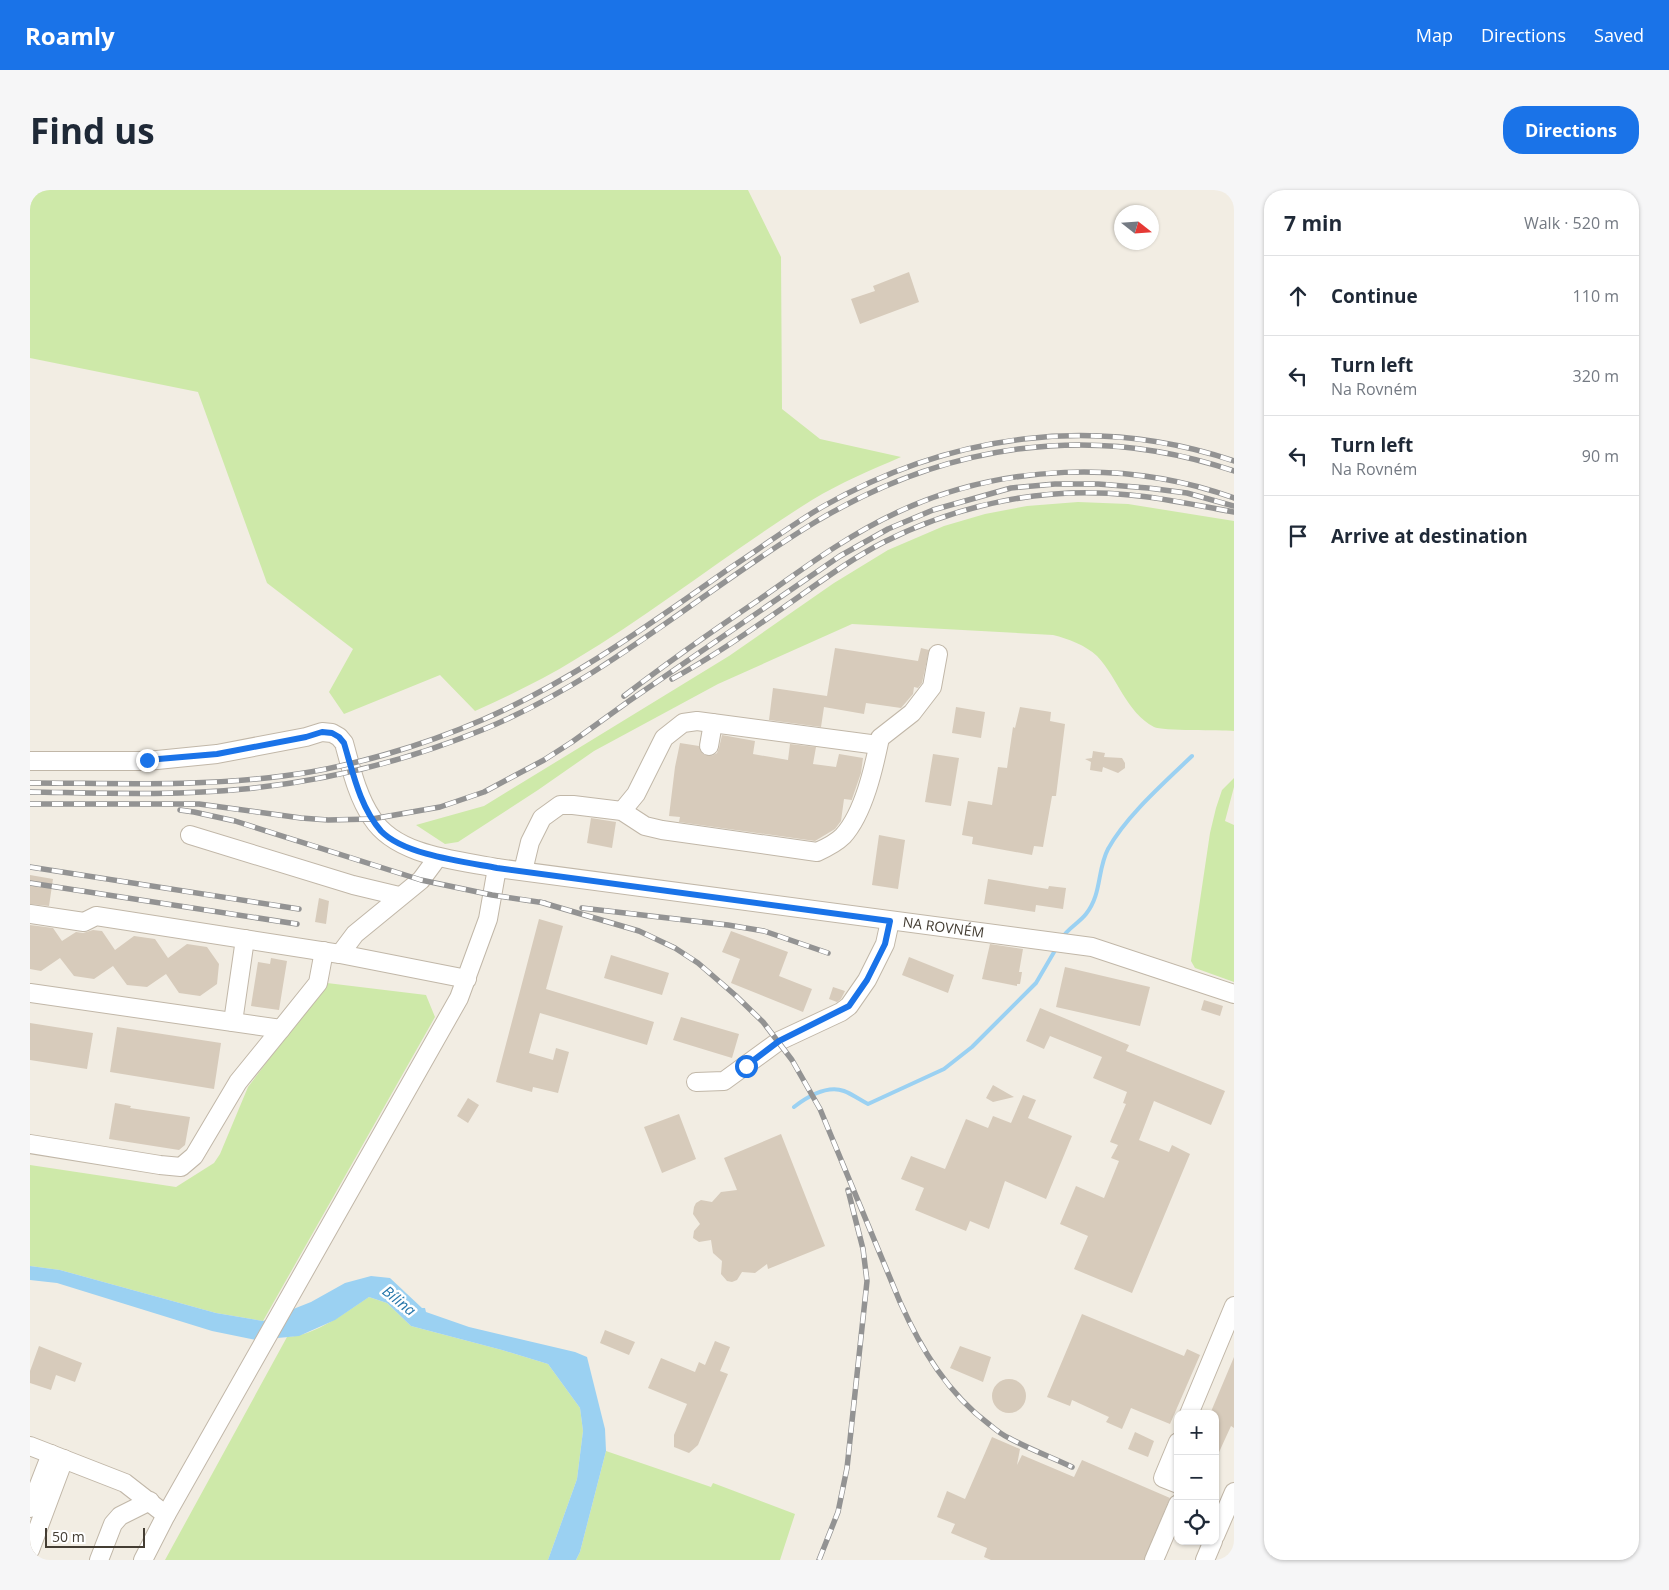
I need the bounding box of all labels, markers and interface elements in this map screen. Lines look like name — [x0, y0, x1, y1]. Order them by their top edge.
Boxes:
text: Roamly — [25, 19, 115, 52]
text: Map — [1416, 23, 1453, 47]
text: Directions — [1481, 23, 1566, 47]
text: Saved — [1594, 23, 1644, 47]
button: Directions — [1503, 106, 1639, 154]
text: Find us — [30, 107, 155, 154]
north arrow — [1114, 205, 1159, 250]
text: 7 min — [1284, 209, 1342, 237]
text: Walk · 520 m — [1524, 212, 1619, 234]
icon: ahead — [1284, 282, 1312, 310]
text: Continue — [1331, 283, 1418, 309]
text: 110 m — [1573, 285, 1619, 307]
text: Turn left — [1331, 352, 1413, 378]
icon: left — [1284, 362, 1312, 390]
text: 320 m — [1573, 365, 1619, 387]
text: Na Rovném — [1331, 378, 1417, 400]
text: Turn left — [1331, 432, 1413, 458]
icon: left — [1284, 442, 1312, 470]
text: 90 m — [1582, 445, 1619, 467]
text: Na Rovném — [1331, 458, 1417, 480]
icon: arrive — [1284, 522, 1312, 550]
text: Arrive at destination — [1331, 523, 1528, 549]
route end — [136, 749, 159, 772]
street label: NA ROVNÉM — [902, 912, 985, 942]
route start — [735, 1055, 758, 1078]
water label: Bílina — [379, 1281, 421, 1320]
map controls — [1174, 1410, 1219, 1545]
button: + — [1174, 1410, 1219, 1455]
button: − — [1174, 1455, 1219, 1500]
button: locate — [1174, 1500, 1219, 1545]
scale bar — [45, 1525, 145, 1548]
text: 50 m — [52, 1527, 85, 1546]

